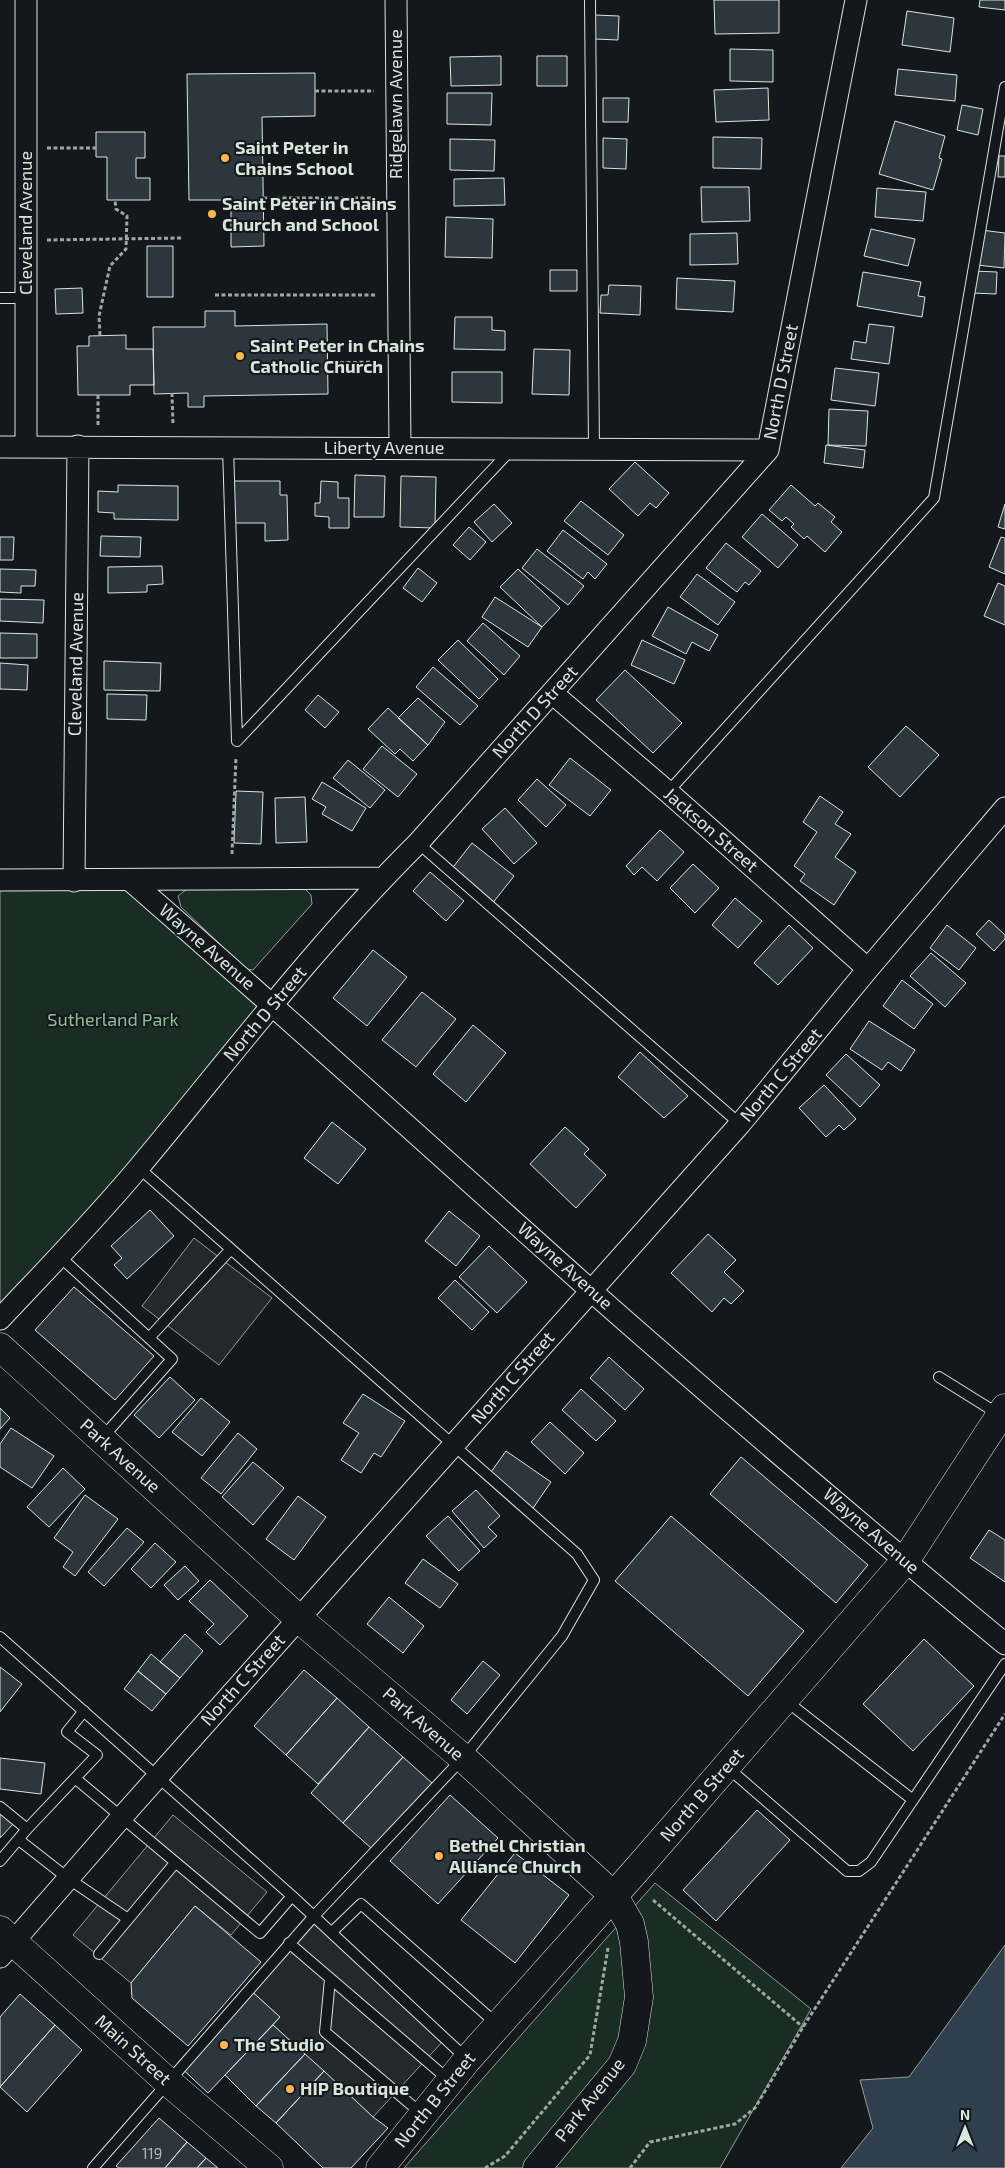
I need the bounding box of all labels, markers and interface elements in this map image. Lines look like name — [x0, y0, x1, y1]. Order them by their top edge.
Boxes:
street label: Ridgelawn Avenue — [384, 29, 406, 179]
place label: Saint Peter in Chains School — [235, 136, 354, 179]
street label: Cleveland Avenue — [14, 151, 36, 295]
marker: Saint Peter in Chains School — [219, 152, 231, 164]
place label: Saint Peter in Chains Church and School — [222, 192, 397, 235]
marker: Saint Peter in Chains Church and School — [206, 208, 218, 220]
street label: North D Street — [758, 322, 802, 442]
place label: Saint Peter in Chains Catholic Church — [250, 334, 425, 377]
marker: Saint Peter in Chains Catholic Church — [234, 350, 246, 362]
street label: Liberty Avenue — [324, 436, 444, 458]
street label: Cleveland Avenue — [63, 592, 87, 736]
street label: North D Street — [487, 660, 582, 762]
street label: Jackson Street — [660, 782, 763, 876]
street label: Wayne Avenue — [155, 898, 260, 994]
street label: North D Street — [218, 961, 310, 1065]
park label: Sutherland Park — [47, 1008, 179, 1030]
street label: North C Street — [735, 1023, 826, 1126]
street label: Wayne Avenue — [514, 1217, 618, 1314]
street label: North C Street — [466, 1326, 559, 1428]
street label: Park Avenue — [76, 1413, 165, 1497]
street label: Wayne Avenue — [819, 1482, 924, 1578]
street label: North C Street — [195, 1629, 289, 1730]
street label: Park Avenue — [379, 1682, 469, 1765]
street label: North B Street — [655, 1743, 748, 1846]
place label: Bethel Christian Alliance Church — [449, 1834, 585, 1877]
marker: Bethel Christian Alliance Church — [433, 1850, 445, 1862]
street label: Main Street — [91, 2009, 176, 2089]
place label: The Studio — [234, 2033, 325, 2055]
marker: The Studio — [218, 2039, 230, 2051]
street label: North B Street — [389, 2047, 480, 2152]
street label: Park Avenue — [550, 2053, 629, 2146]
place label: HIP Boutique — [300, 2077, 409, 2099]
marker: HIP Boutique — [284, 2083, 296, 2095]
north arrow — [940, 2103, 990, 2153]
text: N — [960, 2106, 970, 2123]
house number: 119 — [142, 2144, 162, 2162]

